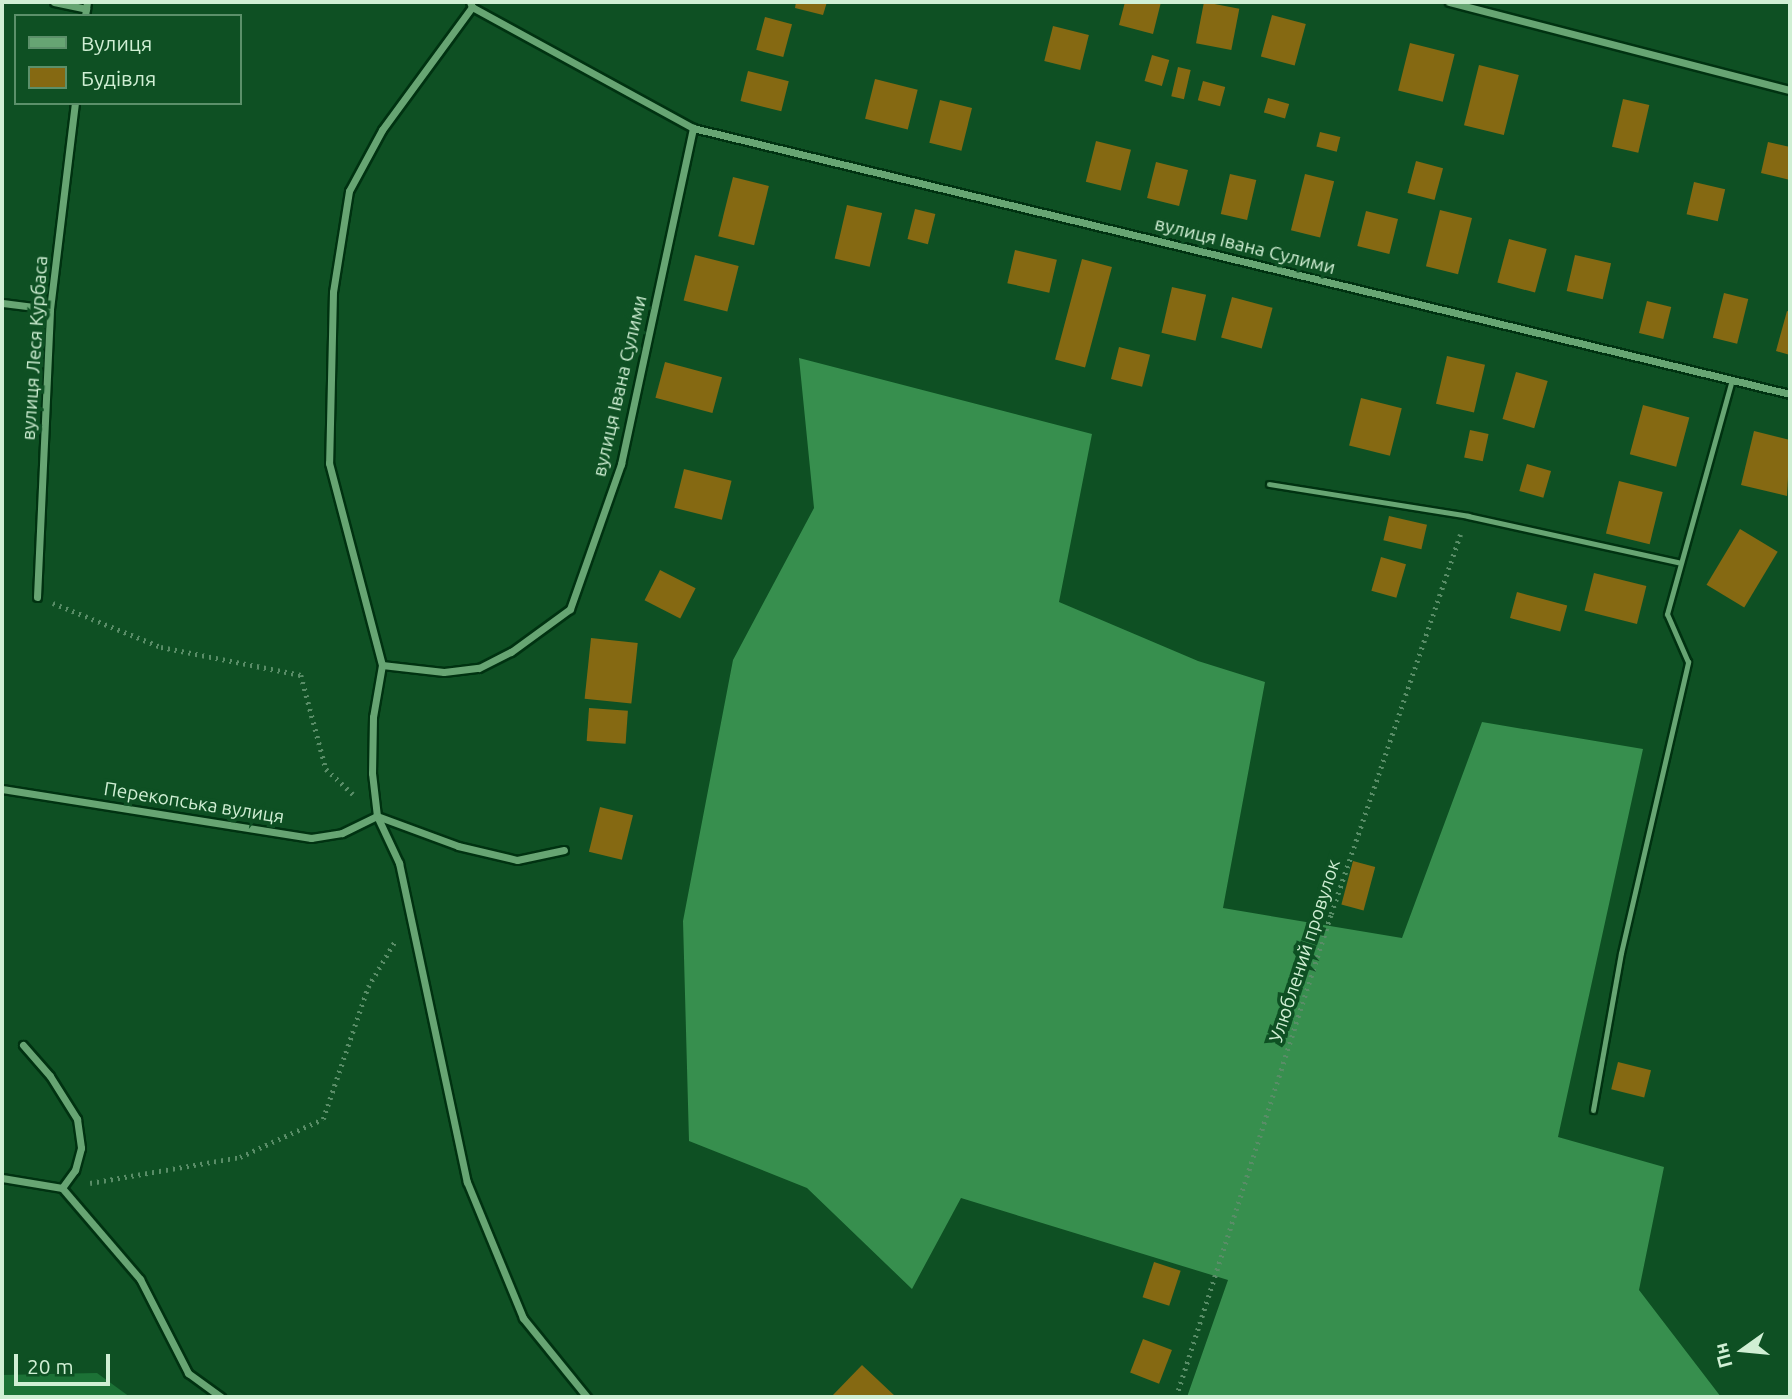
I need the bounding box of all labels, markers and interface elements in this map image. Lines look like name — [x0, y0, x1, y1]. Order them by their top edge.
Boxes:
legend — [14, 14, 242, 105]
text: Вулиця — [81, 31, 152, 55]
text: Будівля — [81, 66, 156, 90]
street label: вулиця Івана Сулими — [1152, 212, 1338, 280]
street label: вулиця Леся Курбаса — [17, 255, 53, 441]
street label: вулиця Івана Сулими — [588, 293, 652, 479]
street label: Перекопська вулиця — [102, 777, 286, 829]
street label: Улюблений провулок — [1265, 857, 1345, 1045]
north arrow — [1708, 1315, 1778, 1385]
scale bar — [18, 1340, 114, 1384]
text: Пн — [1709, 1341, 1737, 1370]
text: 20 m — [27, 1354, 74, 1378]

